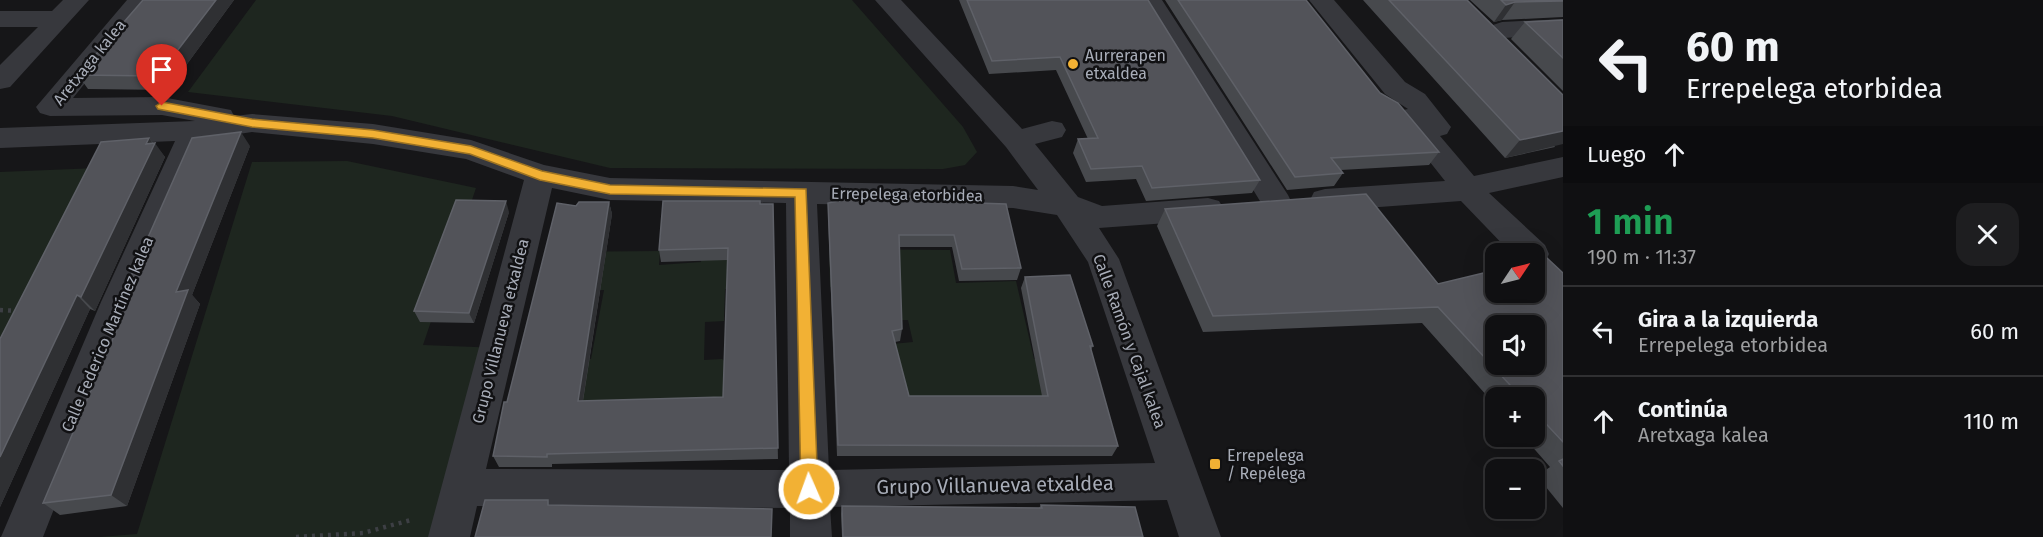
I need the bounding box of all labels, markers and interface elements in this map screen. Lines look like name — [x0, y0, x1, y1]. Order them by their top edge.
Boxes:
street label: Aretxaga kalea — [49, 16, 130, 109]
text: 60 m — [1686, 22, 1780, 72]
icon: left — [1587, 24, 1665, 102]
pin — [136, 44, 187, 106]
place label: Aurrerapen etxaldea — [1085, 46, 1166, 83]
icon: arrive — [145, 53, 178, 86]
marker: Aurrerapen etxaldea — [1066, 57, 1080, 71]
text: Errepelega etorbidea — [1686, 73, 1943, 105]
icon: ahead — [1658, 138, 1691, 171]
text: Luego — [1587, 141, 1646, 168]
street label: Errepelega etorbidea — [831, 184, 983, 205]
text: 1 min — [1587, 200, 1674, 244]
button: close — [1956, 203, 2019, 266]
street label: Calle Federico Martínez kalea — [58, 233, 157, 435]
street label: Grupo Villanueva etxaldea — [468, 237, 533, 426]
north arrow — [1485, 243, 1545, 303]
map controls — [1485, 243, 1545, 519]
text: 190 m · 11:37 — [1587, 245, 1696, 269]
street label: Calle Ramón y Cajal kalea — [1089, 251, 1170, 431]
text: Gira a la izquierda — [1638, 306, 1818, 333]
button: sound — [1485, 315, 1545, 375]
icon: left — [1587, 315, 1620, 348]
text: 60 m — [1970, 318, 2019, 345]
text: Errepelega etorbidea — [1638, 333, 1828, 357]
button: + — [1485, 387, 1545, 447]
text: Continúa — [1638, 396, 1728, 423]
icon: ahead — [1587, 405, 1620, 438]
text: 110 m — [1963, 408, 2019, 435]
text: Aretxaga kalea — [1638, 423, 1769, 447]
place label: Errepelega / Repélega — [1227, 446, 1306, 483]
position arrow — [777, 457, 841, 521]
marker: Errepelega / Repélega — [1208, 457, 1222, 471]
button: − — [1485, 459, 1545, 519]
street label: Grupo Villanueva etxaldea — [876, 471, 1114, 499]

